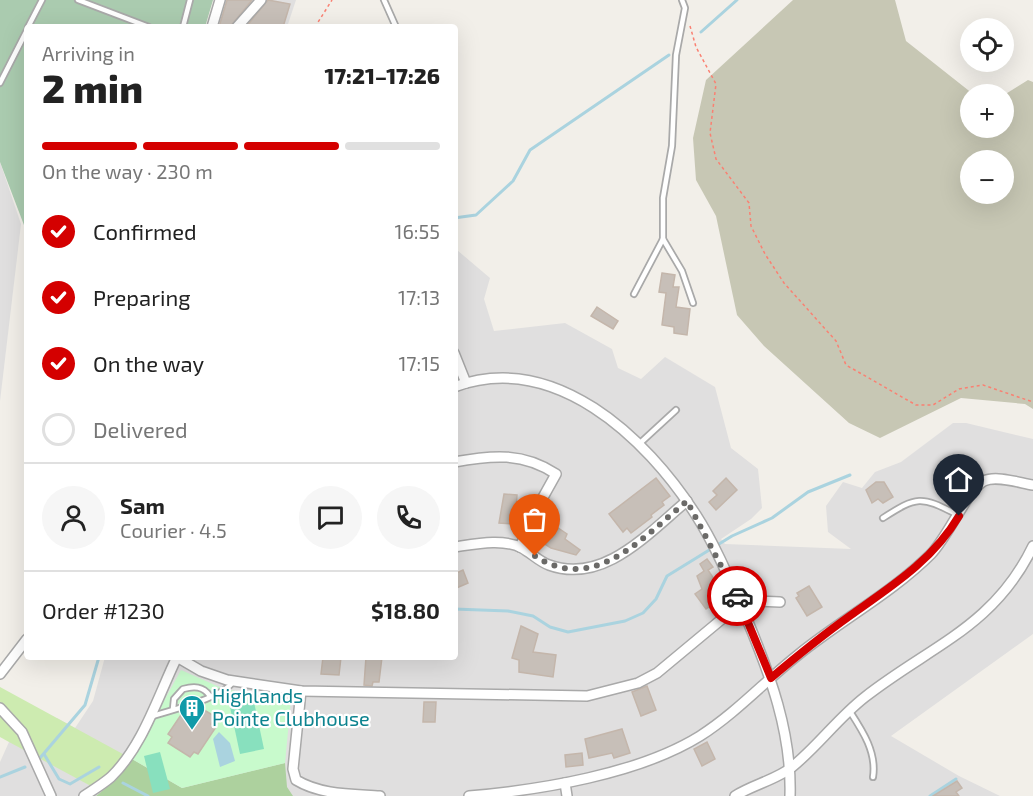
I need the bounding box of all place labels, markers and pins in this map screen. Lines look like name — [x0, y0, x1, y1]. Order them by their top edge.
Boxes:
pin — [933, 454, 984, 516]
pin — [509, 494, 560, 556]
place label: Highlands Pointe Clubhouse — [212, 683, 370, 730]
building icon: Highlands Pointe Clubhouse — [177, 693, 207, 731]

